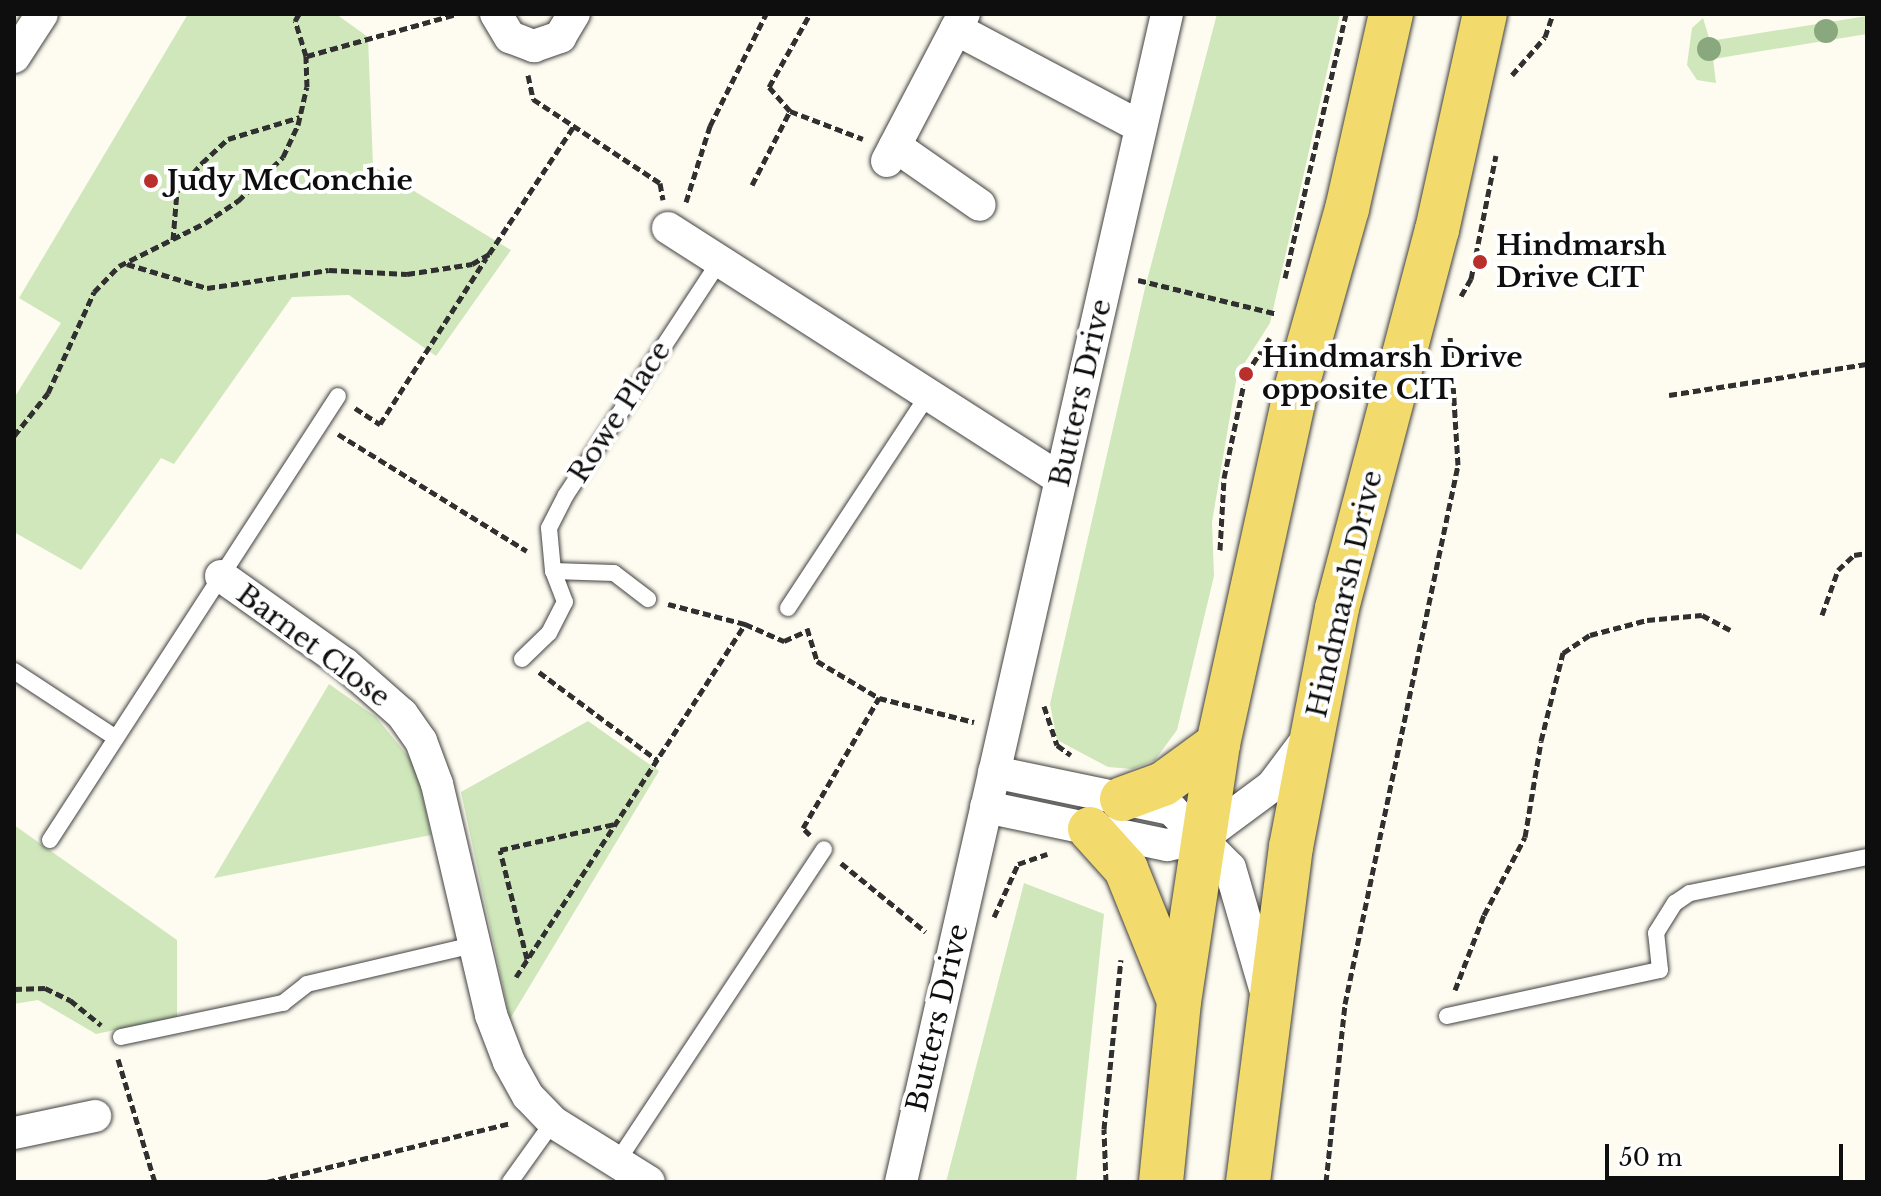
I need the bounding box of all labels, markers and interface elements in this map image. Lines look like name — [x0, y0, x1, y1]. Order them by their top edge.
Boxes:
place label: Judy McConchie — [167, 164, 414, 198]
marker: Judy McConchie — [142, 172, 160, 190]
place label: Hindmarsh Drive CIT — [1496, 229, 1666, 295]
marker: Hindmarsh Drive CIT — [1471, 253, 1489, 271]
street label: Butters Drive — [1043, 296, 1119, 490]
street label: Rowe Place — [562, 335, 678, 489]
place label: Hindmarsh Drive opposite CIT — [1262, 341, 1523, 407]
marker: Hindmarsh Drive opposite CIT — [1237, 365, 1255, 383]
street label: Hindmarsh Drive — [1300, 467, 1390, 721]
street label: Barnet Close — [230, 578, 396, 714]
street label: Butters Drive — [900, 921, 976, 1115]
scale bar — [1609, 1128, 1847, 1178]
text: 50 m — [1619, 1143, 1682, 1172]

